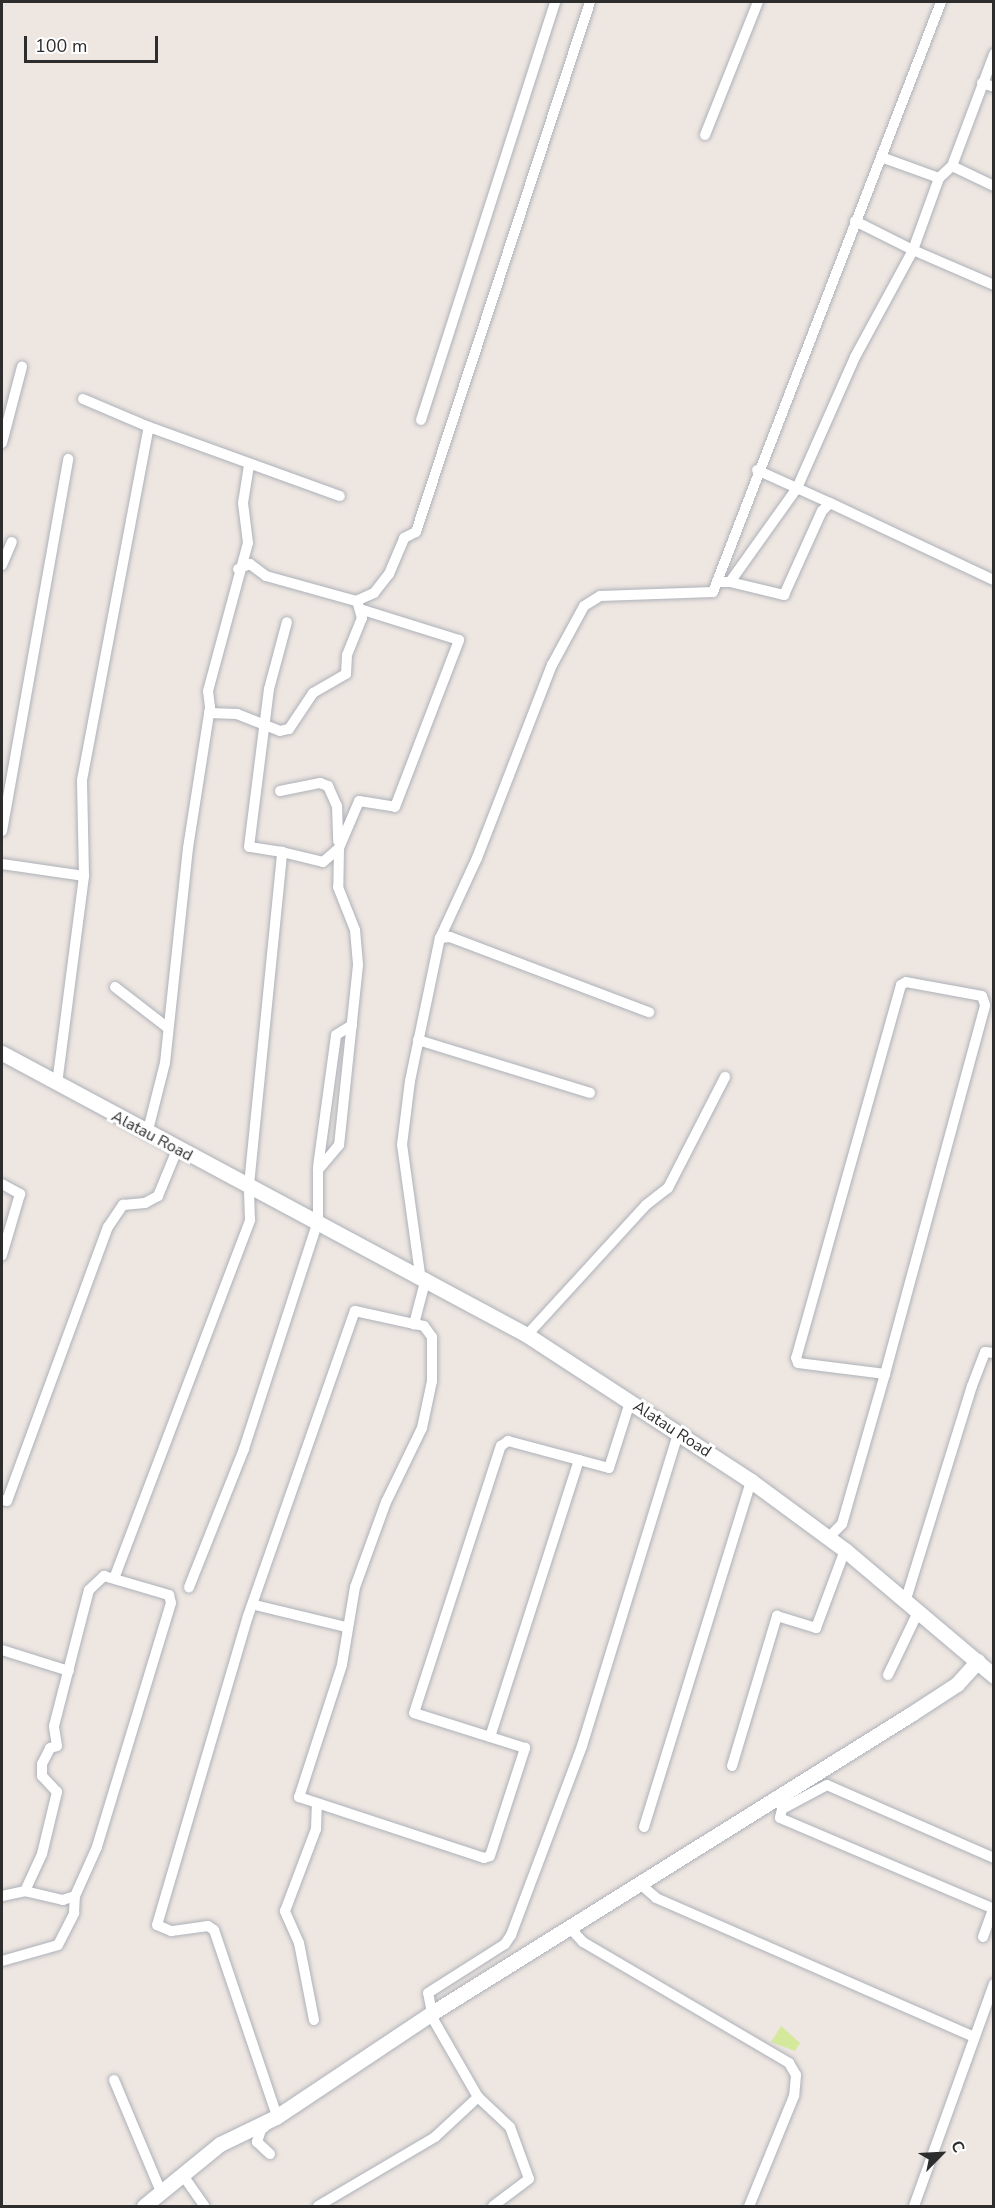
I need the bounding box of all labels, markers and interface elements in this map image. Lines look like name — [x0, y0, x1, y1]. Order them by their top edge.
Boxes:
scale bar — [27, 24, 160, 62]
text: 100 m — [35, 34, 87, 58]
street label: Alatau Road — [108, 1107, 196, 1165]
street label: Alatau Road — [629, 1397, 715, 1461]
north arrow — [911, 2124, 971, 2184]
text: С — [945, 2137, 970, 2156]

